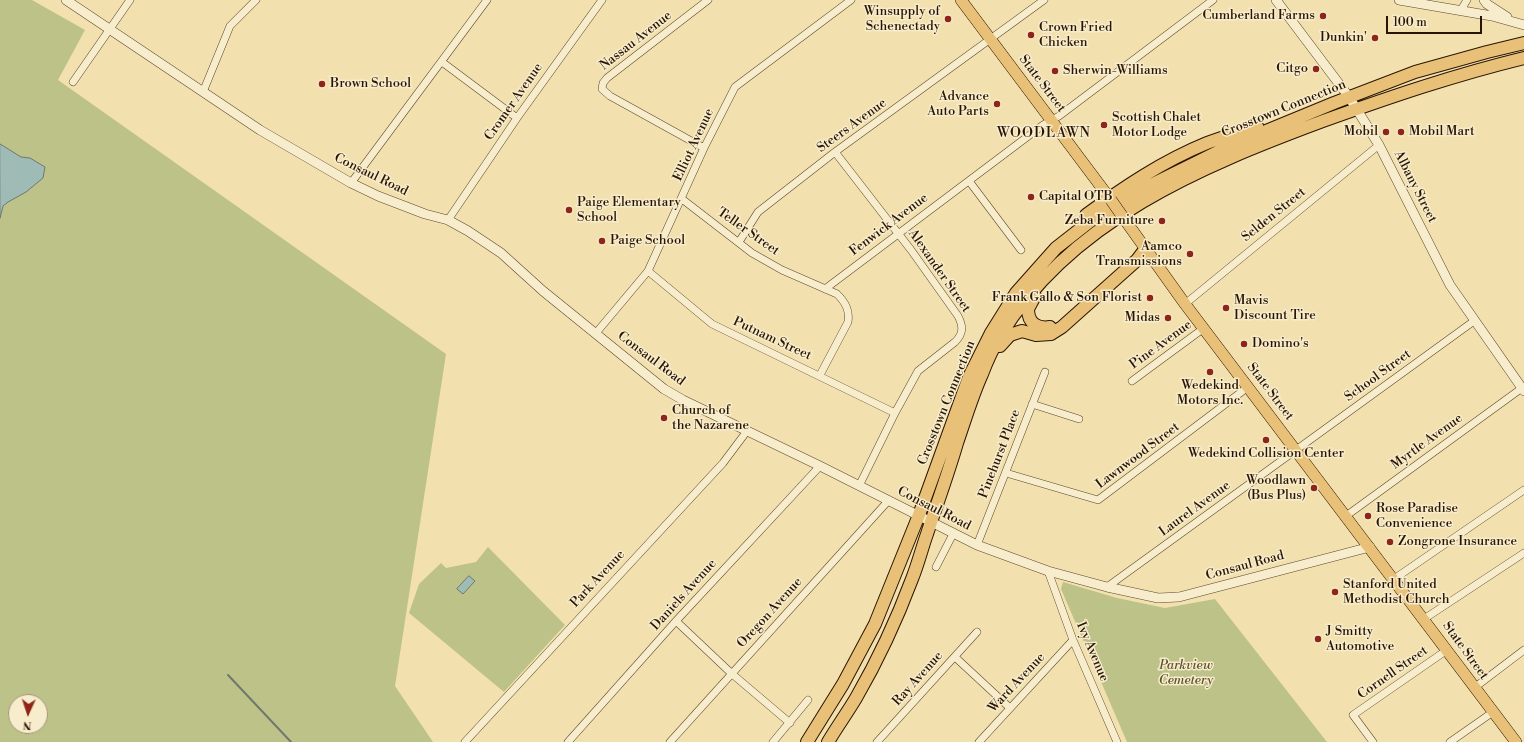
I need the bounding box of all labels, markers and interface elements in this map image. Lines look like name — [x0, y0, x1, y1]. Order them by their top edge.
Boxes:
place label: Winsupply of Schenectady — [864, 4, 940, 35]
street label: Nassau Avenue — [597, 8, 675, 74]
place label: Cumberland Farms — [1202, 8, 1315, 24]
scale bar — [1388, 8, 1484, 34]
marker: Cumberland Farms — [1318, 11, 1328, 21]
marker: Winsupply of Schenectady — [943, 14, 953, 24]
text: 100 m — [1393, 15, 1427, 30]
place label: Crown Fried Chicken — [1039, 20, 1112, 51]
marker: Crown Fried Chicken — [1026, 30, 1036, 40]
place label: Dunkin' — [1320, 30, 1367, 46]
marker: Dunkin' — [1370, 33, 1380, 43]
street label: State Street — [1015, 52, 1069, 116]
street label: Cromer Avenue — [482, 60, 546, 144]
place label: Citgo — [1276, 61, 1308, 77]
place label: Sherwin-Williams — [1063, 63, 1168, 79]
marker: Citgo — [1311, 64, 1321, 74]
marker: Sherwin-Williams — [1050, 66, 1060, 76]
place label: Brown School — [330, 76, 411, 92]
street label: Crosstown Connection — [1219, 77, 1349, 141]
marker: Brown School — [317, 79, 327, 89]
place label: Advance Auto Parts — [927, 89, 989, 120]
street label: Steers Avenue — [814, 96, 890, 156]
marker: Advance Auto Parts — [992, 99, 1002, 109]
street label: Elliot Avenue — [670, 106, 718, 184]
place label: Scottish Chalet Motor Lodge — [1112, 110, 1201, 141]
marker: Scottish Chalet Motor Lodge — [1099, 120, 1109, 130]
place label: Mobil — [1344, 124, 1378, 140]
place label: Mobil Mart — [1409, 124, 1475, 140]
district label: WOODLAWN — [997, 126, 1091, 142]
marker: Mobil — [1381, 127, 1391, 137]
marker: Mobil Mart — [1396, 127, 1406, 137]
street label: Albany Street — [1390, 148, 1440, 226]
street label: Consaul Road — [331, 150, 411, 200]
street label: Selden Street — [1239, 185, 1309, 245]
place label: Capital OTB — [1039, 189, 1113, 205]
street label: Fenwick Avenue — [847, 190, 931, 260]
marker: Capital OTB — [1026, 192, 1036, 202]
place label: Paige Elementary School — [577, 195, 681, 226]
marker: Paige Elementary School — [564, 205, 574, 215]
street label: Teller Street — [714, 205, 782, 259]
place label: Zeba Furniture — [1065, 213, 1154, 229]
marker: Zeba Furniture — [1157, 216, 1167, 226]
street label: Alexander Street — [905, 226, 973, 316]
place label: Paige School — [610, 233, 685, 249]
marker: Paige School — [597, 236, 607, 246]
place label: Aamco Transmissions — [1096, 239, 1182, 270]
marker: Aamco Transmissions — [1185, 249, 1195, 259]
place label: Frank Gallo & Son Florist — [992, 290, 1142, 306]
marker: Frank Gallo & Son Florist — [1145, 293, 1155, 303]
place label: Mavis Discount Tire — [1234, 293, 1316, 324]
marker: Mavis Discount Tire — [1221, 303, 1231, 313]
place label: Midas — [1125, 310, 1160, 326]
marker: Midas — [1163, 313, 1173, 323]
street label: Putnam Street — [730, 314, 814, 364]
street label: Pine Avenue — [1127, 317, 1195, 373]
street label: Consaul Road — [614, 329, 688, 389]
place label: Domino's — [1252, 336, 1309, 352]
street label: Crosstown Connection — [915, 338, 979, 468]
marker: Domino's — [1239, 339, 1249, 349]
street label: School Street — [1342, 347, 1414, 405]
street label: State Street — [1243, 360, 1297, 424]
marker: Wedekind Motors Inc. — [1205, 367, 1215, 377]
place label: Wedekind Motors Inc. — [1177, 378, 1243, 409]
place label: Church of the Nazarene — [672, 403, 749, 434]
street label: Pinehurst Place — [976, 407, 1024, 501]
street label: Myrtle Avenue — [1388, 411, 1466, 473]
marker: Church of the Nazarene — [659, 413, 669, 423]
street label: Lawnwood Street — [1093, 420, 1183, 492]
marker: Wedekind Collision Center — [1261, 435, 1271, 445]
place label: Wedekind Collision Center — [1188, 446, 1344, 462]
place label: Woodlawn (Bus Plus) — [1246, 473, 1306, 504]
street label: Laurel Avenue — [1156, 478, 1234, 540]
marker: Woodlawn (Bus Plus) — [1309, 483, 1319, 493]
street label: Consaul Road — [895, 484, 973, 534]
place label: Rose Paradise Convenience — [1376, 501, 1458, 532]
marker: Rose Paradise Convenience — [1363, 511, 1373, 521]
place label: Zongrone Insurance — [1398, 534, 1517, 550]
marker: Zongrone Insurance — [1385, 537, 1395, 547]
street label: Park Avenue — [568, 547, 628, 611]
street label: Consaul Road — [1204, 548, 1286, 584]
street label: Daniels Avenue — [648, 556, 720, 634]
street label: Oregon Avenue — [734, 575, 806, 651]
place label: Stanford United Methodist Church — [1343, 577, 1449, 608]
marker: Stanford United Methodist Church — [1330, 587, 1340, 597]
street label: State Street — [1439, 619, 1491, 683]
street label: Ivy Avenue — [1072, 620, 1112, 684]
place label: J Smitty Automotive — [1326, 624, 1394, 655]
marker: J Smitty Automotive — [1313, 634, 1323, 644]
street label: Cornell Street — [1355, 643, 1431, 703]
street label: Ray Avenue — [890, 649, 946, 709]
street label: Ward Avenue — [985, 650, 1049, 716]
park label: Parkview Cemetery — [1159, 658, 1213, 689]
north arrow — [8, 694, 48, 734]
text: N — [23, 718, 32, 732]

